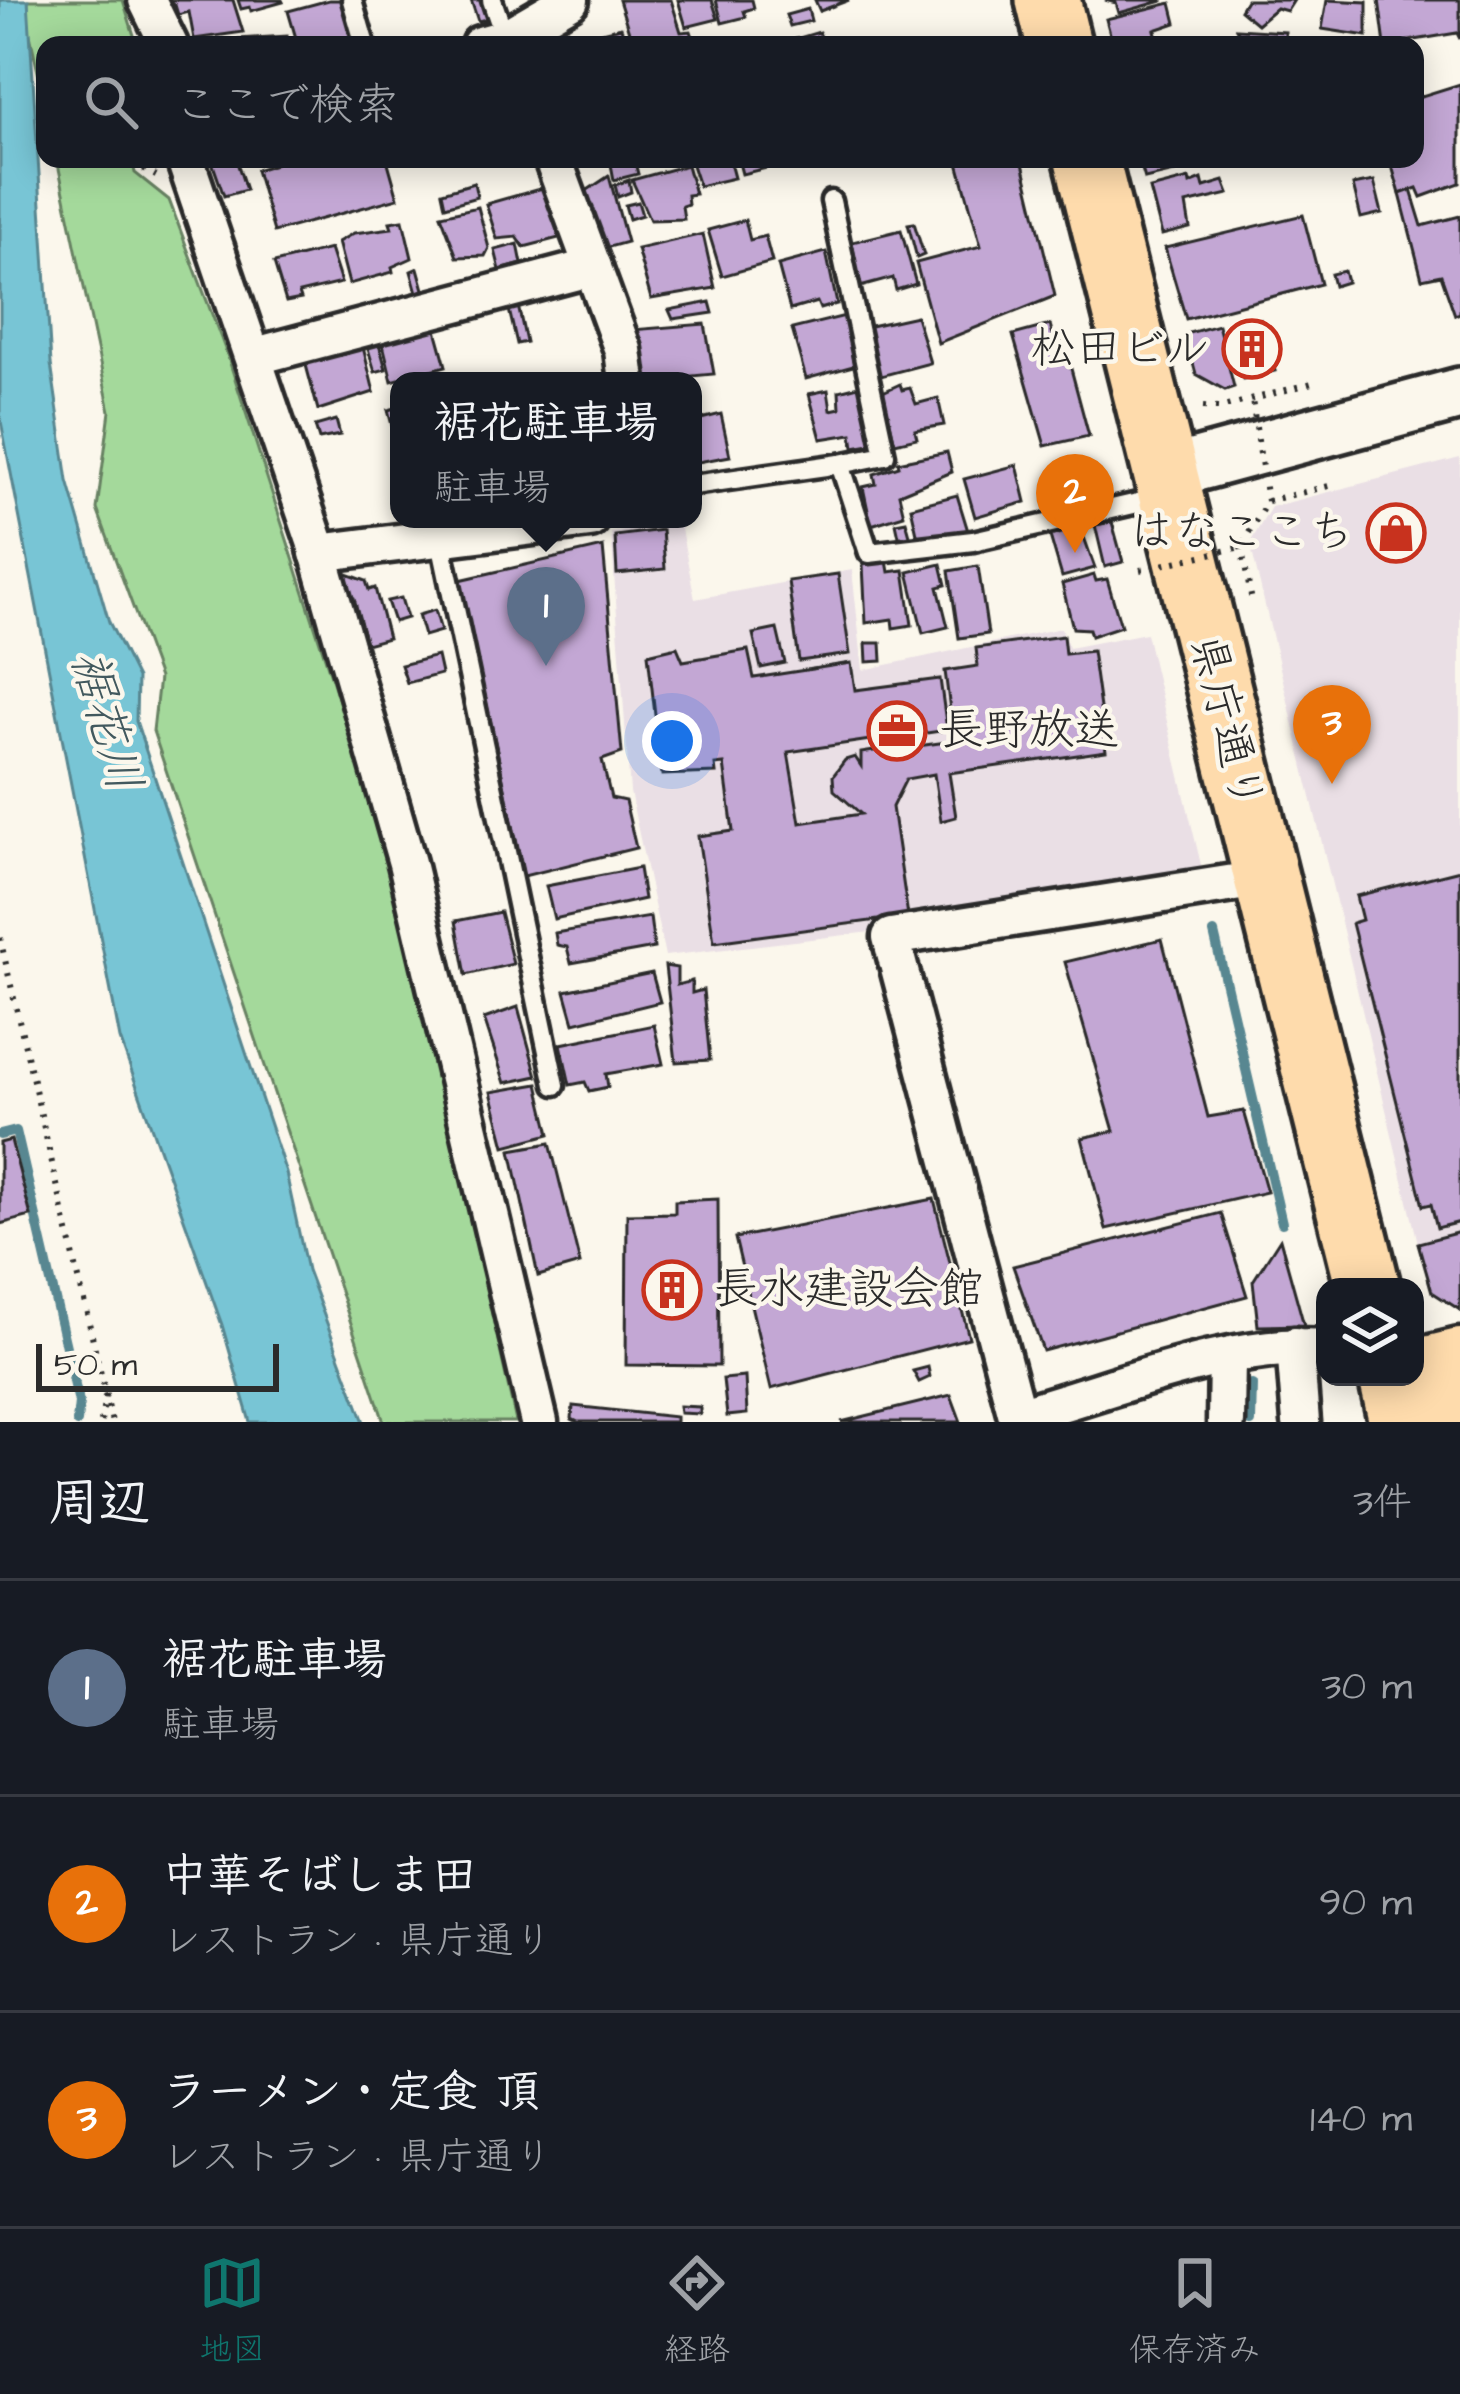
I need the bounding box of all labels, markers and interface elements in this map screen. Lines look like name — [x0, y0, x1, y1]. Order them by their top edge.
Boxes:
search box — [36, 36, 1424, 168]
icon: search — [78, 69, 144, 135]
text: ここで検索 — [174, 75, 399, 137]
place label: 松田ビル — [1031, 318, 1210, 380]
building icon: 松田ビル — [1221, 318, 1283, 380]
popup — [390, 372, 702, 528]
text: 裾花駐車場 — [433, 393, 659, 455]
pin: 2 — [1036, 454, 1114, 553]
text: 駐車場 — [433, 462, 551, 516]
place label: はなここち — [1129, 502, 1354, 564]
shop icon: はなここち — [1365, 502, 1427, 564]
pin: 1 — [507, 567, 585, 666]
street label: 県庁通り — [1174, 628, 1278, 818]
water label: 裾花川 — [53, 643, 157, 799]
pin: 3 — [1293, 685, 1371, 784]
office icon: 長野放送 — [866, 700, 928, 762]
place label: 長野放送 — [939, 700, 1119, 762]
your location — [642, 711, 702, 771]
building icon: 長水建設会館 — [641, 1259, 703, 1321]
place label: 長水建設会館 — [714, 1259, 984, 1321]
map controls — [1316, 1278, 1424, 1386]
button: layers — [1316, 1278, 1424, 1386]
scale bar — [36, 1338, 279, 1391]
text: 50 m — [54, 1342, 137, 1388]
text: 周辺 — [48, 1469, 150, 1540]
text: 3件 — [1353, 1477, 1412, 1531]
text: 裾花駐車場 — [162, 1630, 387, 1692]
text: 1 — [85, 1661, 90, 1715]
text: 30 m — [1322, 1661, 1412, 1715]
text: 駐車場 — [162, 1699, 279, 1753]
text: 中華そばしま田 — [162, 1846, 477, 1908]
text: 2 — [76, 1877, 98, 1931]
text: 90 m — [1319, 1877, 1412, 1931]
text: レストラン · 県庁通り — [162, 1915, 553, 1969]
text: ラーメン・定食 頂 — [162, 2062, 540, 2124]
text: 3 — [77, 2093, 97, 2147]
text: 140 m — [1310, 2093, 1412, 2147]
text: レストラン · 県庁通り — [162, 2131, 553, 2185]
tab: 地図 — [199, 2250, 265, 2373]
tab: 経路 — [664, 2250, 730, 2373]
tab: 保存済み — [1129, 2250, 1261, 2373]

